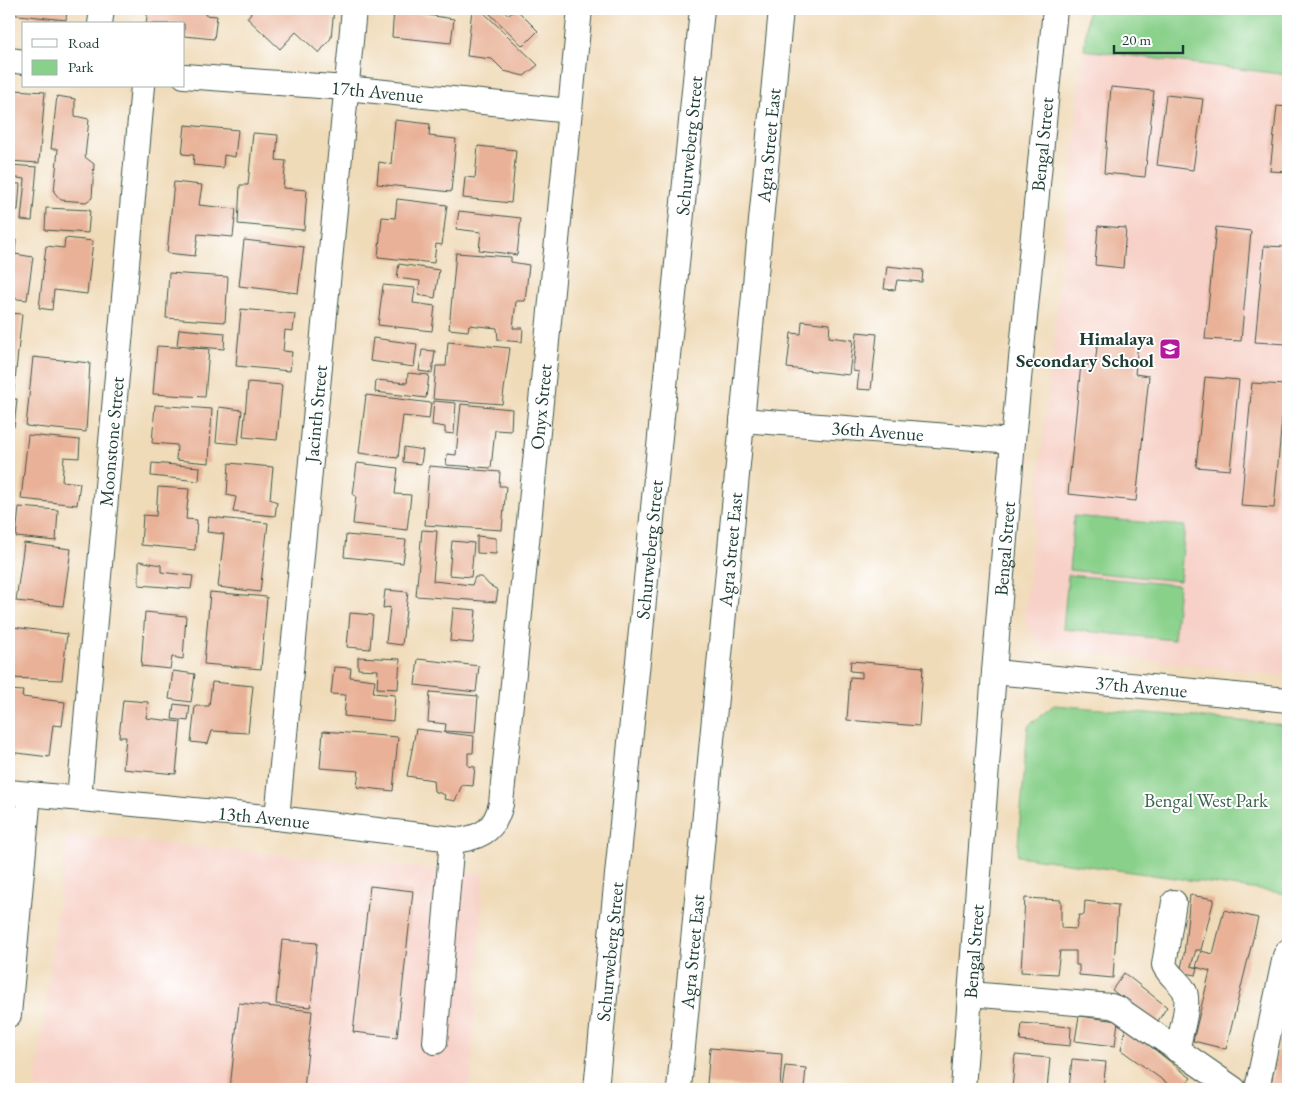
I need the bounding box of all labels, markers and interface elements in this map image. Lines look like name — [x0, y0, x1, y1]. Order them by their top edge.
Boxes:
legend — [22, 22, 185, 88]
scale bar — [1114, 22, 1183, 54]
text: 20 m — [1122, 30, 1151, 49]
text: Road — [68, 33, 100, 52]
text: Park — [68, 57, 95, 76]
street label: 17th Avenue — [330, 74, 425, 108]
street label: Schurweberg Street — [669, 75, 708, 217]
street label: Agra Street East — [750, 87, 786, 204]
street label: Bengal Street — [1025, 96, 1059, 193]
place label: Himalaya Secondary School — [1016, 326, 1155, 373]
school or university icon: Himalaya Secondary School — [1158, 337, 1182, 361]
street label: Onyx Street — [524, 363, 557, 451]
street label: Jacinth Street — [298, 364, 333, 466]
street label: Moonstone Street — [93, 375, 129, 507]
street label: 36th Avenue — [831, 414, 925, 447]
street label: Schurweberg Street — [630, 479, 668, 621]
street label: Agra Street East — [712, 491, 748, 609]
street label: Bengal Street — [988, 500, 1020, 597]
street label: 37th Avenue — [1094, 669, 1189, 703]
park label: Bengal West Park — [1144, 788, 1269, 813]
street label: 13th Avenue — [217, 800, 311, 834]
street label: Schurweberg Street — [590, 881, 629, 1023]
street label: Agra Street East — [674, 893, 710, 1011]
street label: Bengal Street — [957, 903, 989, 1000]

